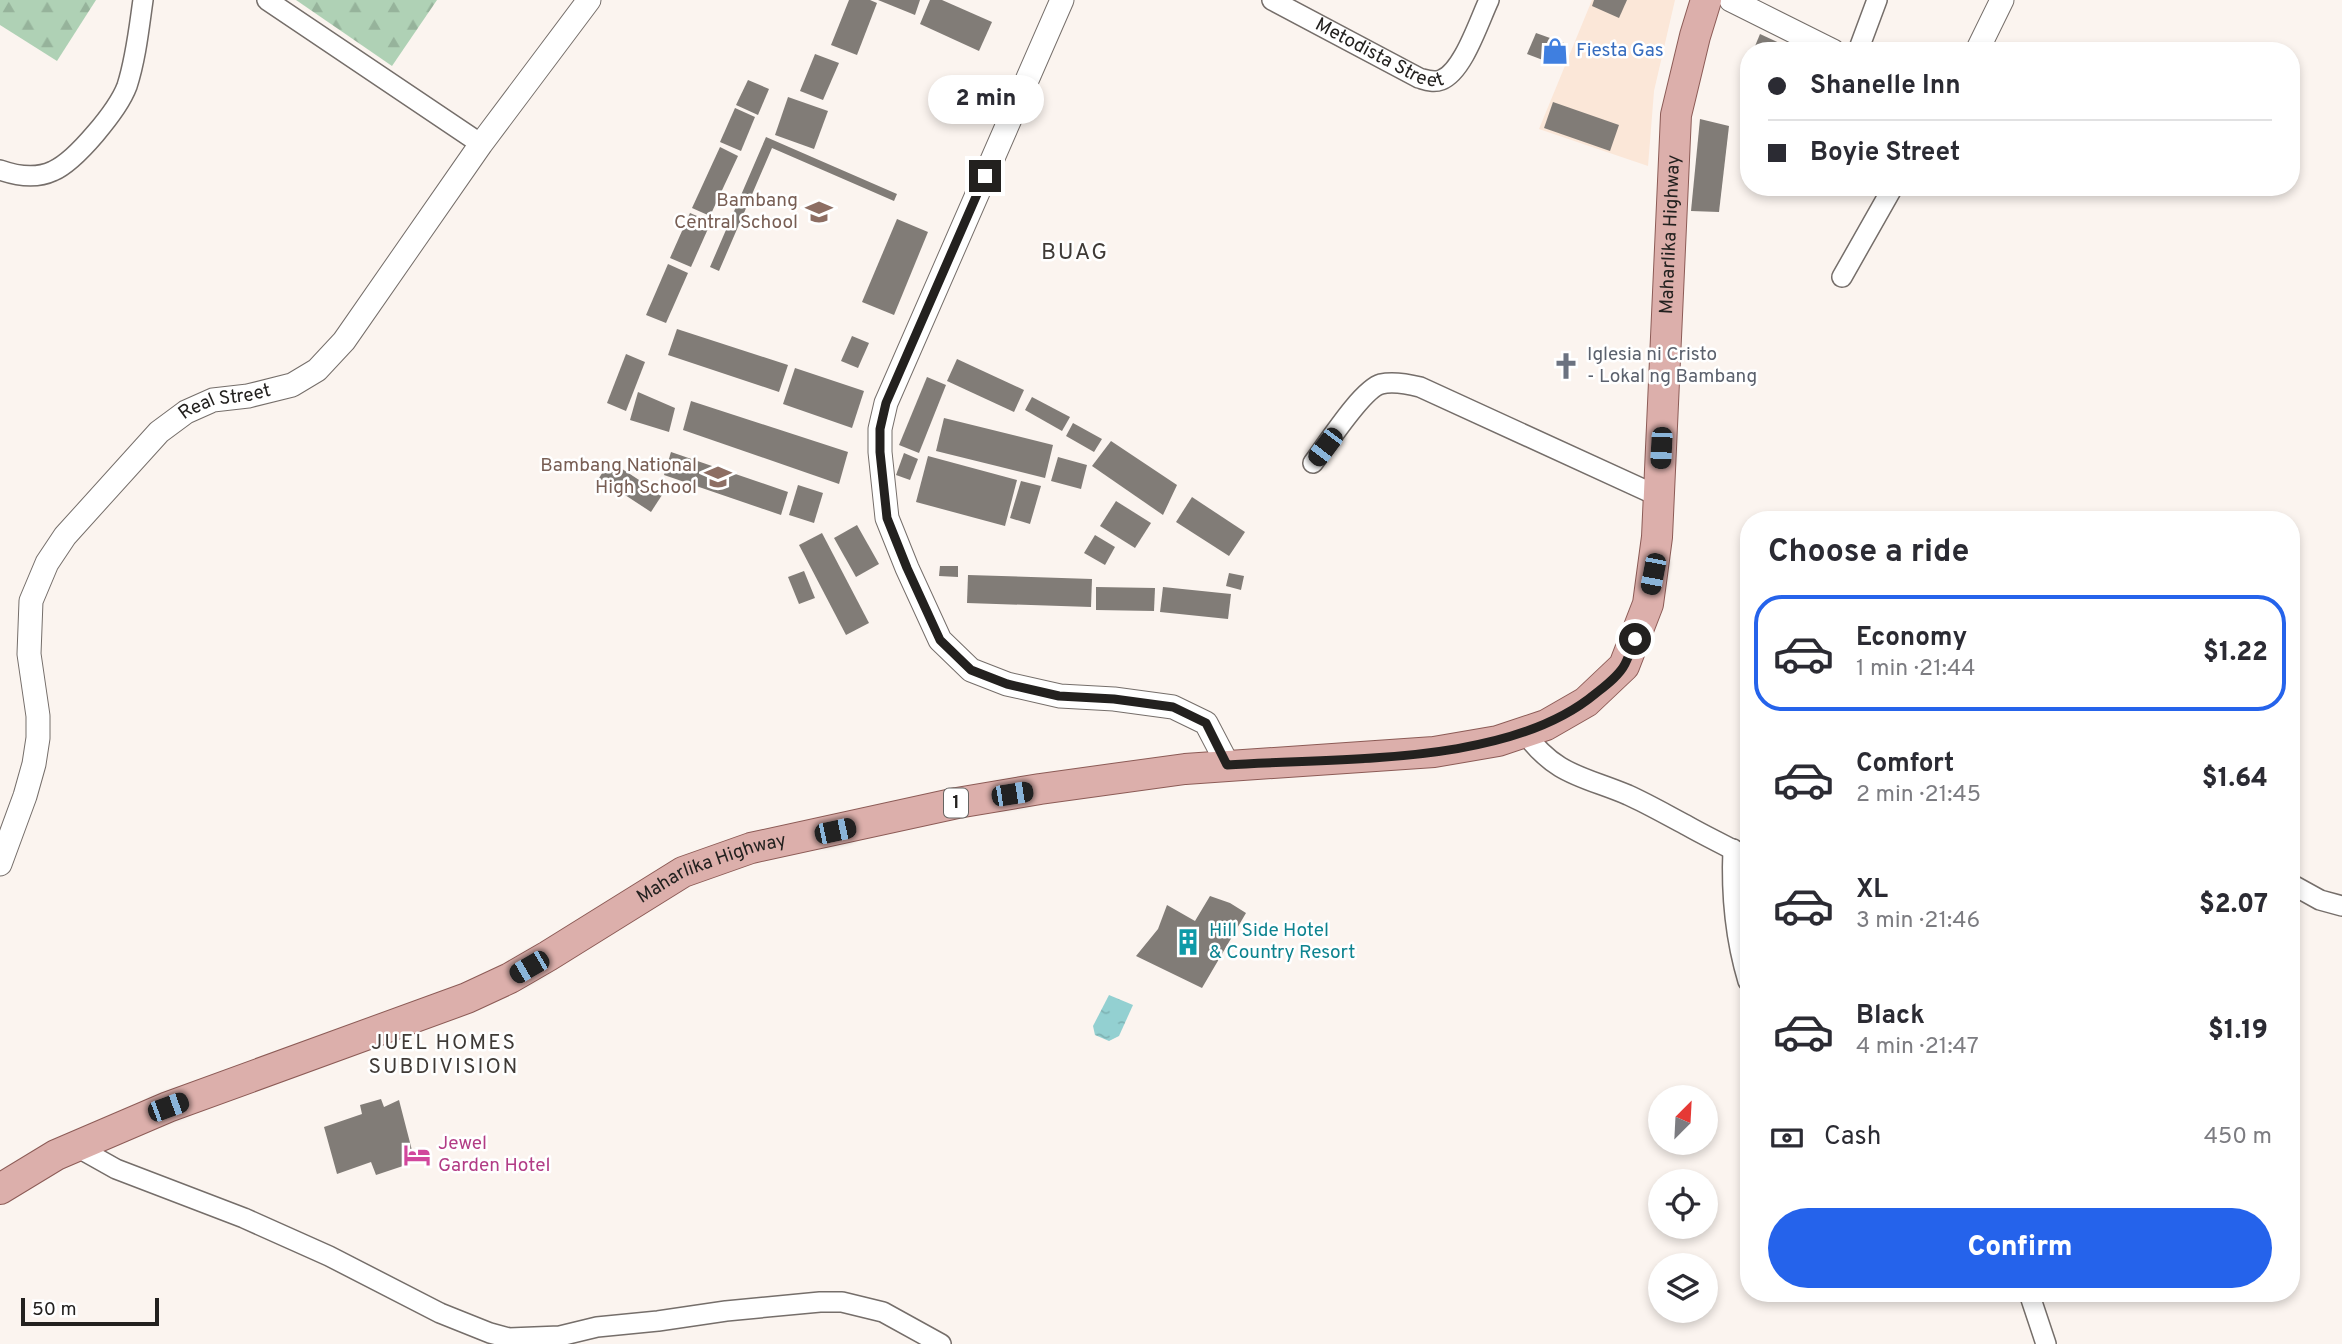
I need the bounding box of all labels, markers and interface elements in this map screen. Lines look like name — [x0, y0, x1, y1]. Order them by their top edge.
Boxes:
street label: Metodista Street — [1311, 13, 1447, 94]
shop icon: Fiesta Gas — [1540, 36, 1570, 66]
place label: Fiesta Gas — [1576, 39, 1664, 63]
text: Shanelle Inn — [1810, 70, 1961, 103]
callout: 2 min — [927, 74, 1043, 124]
text: 2 min — [956, 85, 1016, 114]
text: Boyie Street — [1810, 137, 1960, 170]
street label: Maharlika Highway — [1655, 154, 1686, 315]
route end — [969, 160, 1001, 192]
place label: Bambang Central School — [674, 189, 798, 235]
school or university icon: Bambang Central School — [804, 197, 834, 227]
district label: BUAG — [1041, 239, 1109, 268]
place label: Iglesia ni Cristo - Lokal ng Bambang — [1587, 343, 1757, 389]
church icon: Iglesia ni Cristo - Lokal ng Bambang — [1551, 351, 1581, 381]
street label: Real Street — [174, 379, 273, 425]
car — [1304, 424, 1347, 470]
car — [1650, 426, 1673, 470]
place label: Bambang National High School — [540, 454, 697, 500]
school or university icon: Bambang National High School — [703, 462, 733, 492]
text: Choose a ride — [1768, 533, 1969, 573]
car — [1639, 551, 1668, 597]
icon: car — [1772, 622, 1835, 685]
text: Economy — [1856, 622, 1967, 655]
route start — [1619, 623, 1651, 655]
text: $1.22 — [2203, 637, 2268, 670]
text: 1 min · 21:44 — [1856, 655, 1975, 684]
icon: car — [1772, 748, 1835, 811]
text: Comfort — [1856, 748, 1954, 781]
text: $1.64 — [2202, 763, 2268, 796]
car — [990, 780, 1035, 808]
text: 2 min · 21:45 — [1856, 781, 1981, 810]
road number: 1 — [944, 788, 968, 818]
car — [813, 816, 858, 846]
street label: Maharlika Highway — [633, 829, 789, 910]
icon: car — [1772, 874, 1835, 937]
text: XL — [1856, 874, 1888, 907]
text: $2.07 — [2199, 889, 2268, 922]
text: 3 min · 21:46 — [1856, 907, 1980, 936]
place label: Hill Side Hotel & Country Resort — [1209, 919, 1355, 965]
building icon: Hill Side Hotel & Country Resort — [1173, 927, 1203, 957]
car — [506, 947, 553, 987]
icon: car — [1772, 1000, 1835, 1063]
text: Black — [1856, 1000, 1925, 1033]
text: $1.19 — [2208, 1015, 2268, 1048]
district label: JUEL HOMES SUBDIVISION — [369, 1030, 520, 1081]
text: 4 min · 21:47 — [1856, 1033, 1979, 1062]
north arrow — [1648, 1085, 1718, 1155]
map controls — [1648, 1085, 1718, 1323]
car — [145, 1090, 192, 1124]
icon: cash — [1768, 1119, 1806, 1157]
text: Cash — [1824, 1121, 1881, 1154]
text: 450 m — [2204, 1123, 2272, 1152]
place label: Jewel Garden Hotel — [438, 1132, 550, 1178]
hotel icon: Jewel Garden Hotel — [402, 1140, 432, 1170]
button: locate — [1648, 1169, 1718, 1239]
button: Confirm — [1768, 1208, 2272, 1288]
button: layers — [1648, 1253, 1718, 1323]
scale bar — [21, 1295, 159, 1327]
text: 50 m — [32, 1298, 77, 1322]

